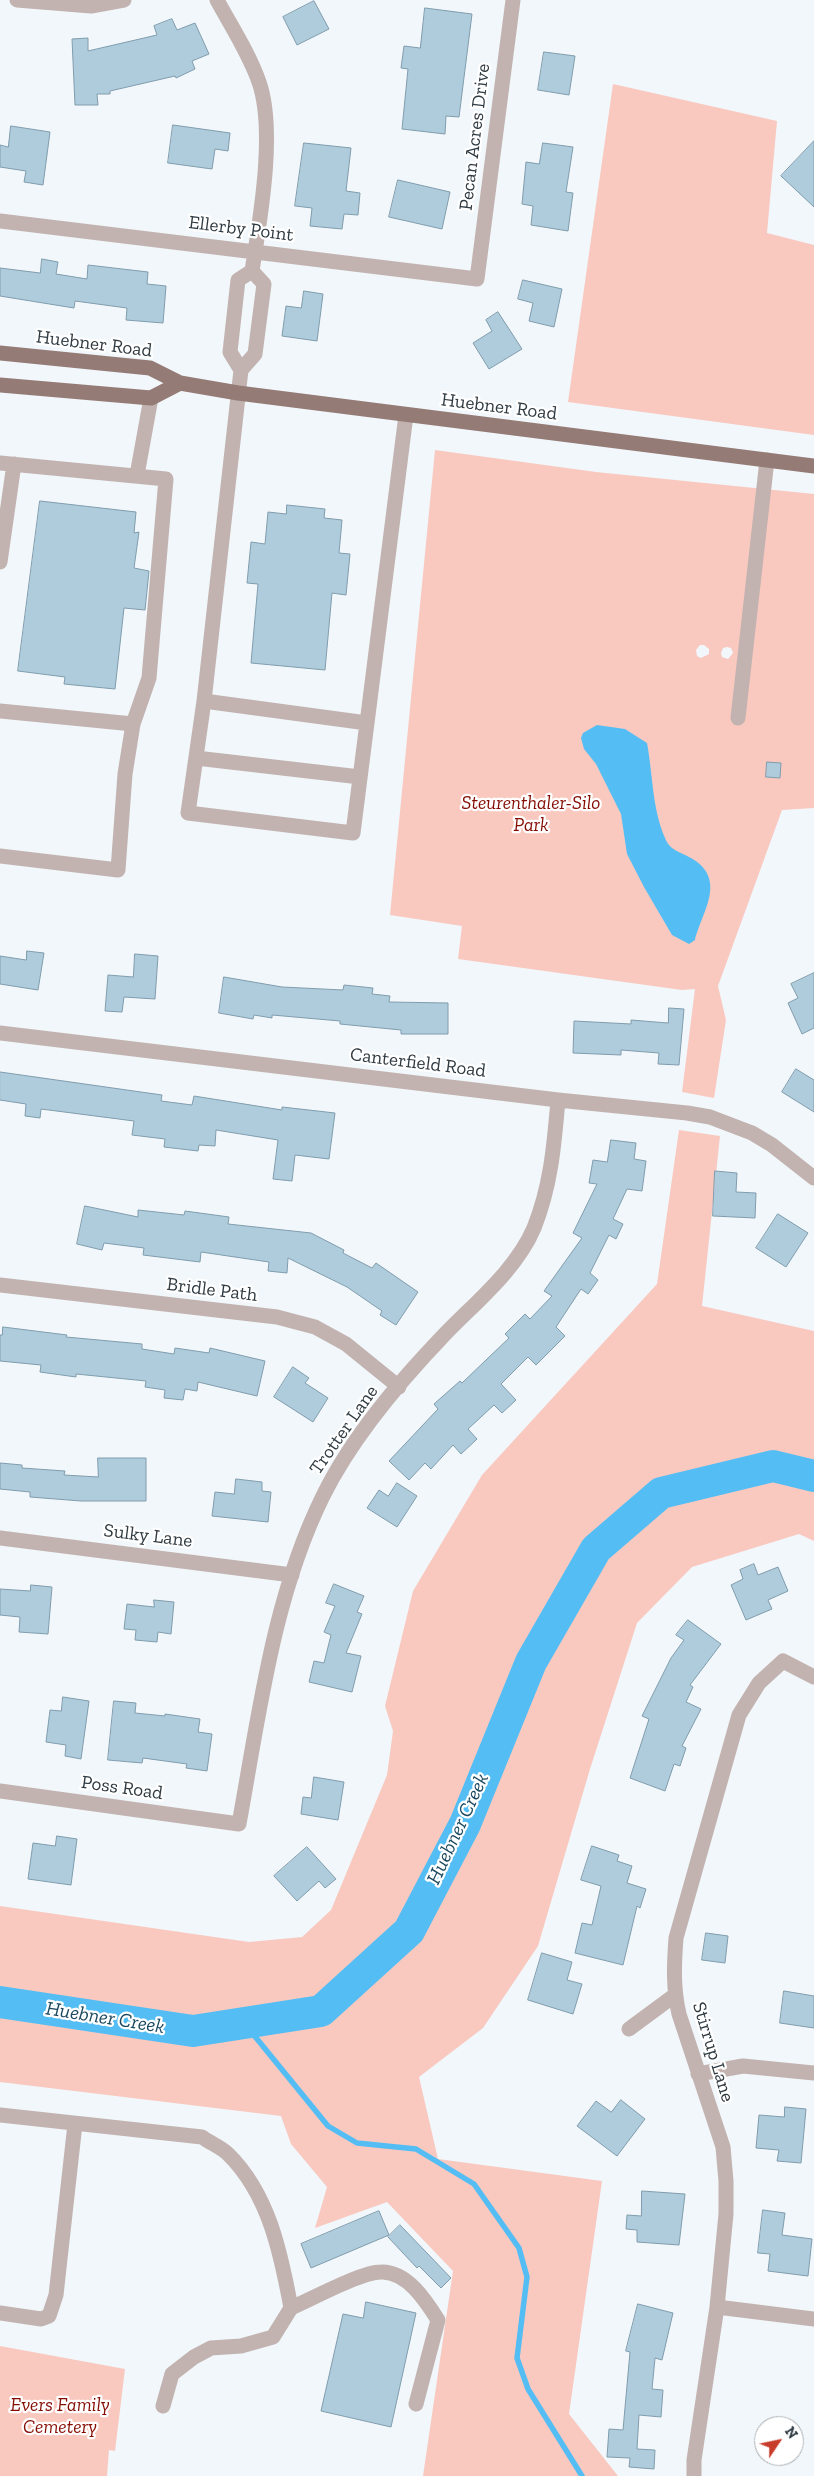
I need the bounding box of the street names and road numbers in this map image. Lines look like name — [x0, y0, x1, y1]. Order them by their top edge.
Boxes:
street label: Pecan Acres Drive — [455, 62, 495, 212]
street label: Ellerby Point — [187, 211, 295, 247]
street label: Huebner Road — [35, 326, 153, 362]
street label: Huebner Road — [440, 389, 558, 425]
street label: Canterfield Road — [349, 1043, 487, 1083]
street label: Bridle Path — [165, 1273, 259, 1307]
street label: Trotter Lane — [305, 1381, 383, 1479]
street label: Sulky Lane — [102, 1519, 194, 1553]
street label: Poss Road — [80, 1771, 164, 1805]
street label: Stirrup Lane — [687, 1999, 739, 2105]

